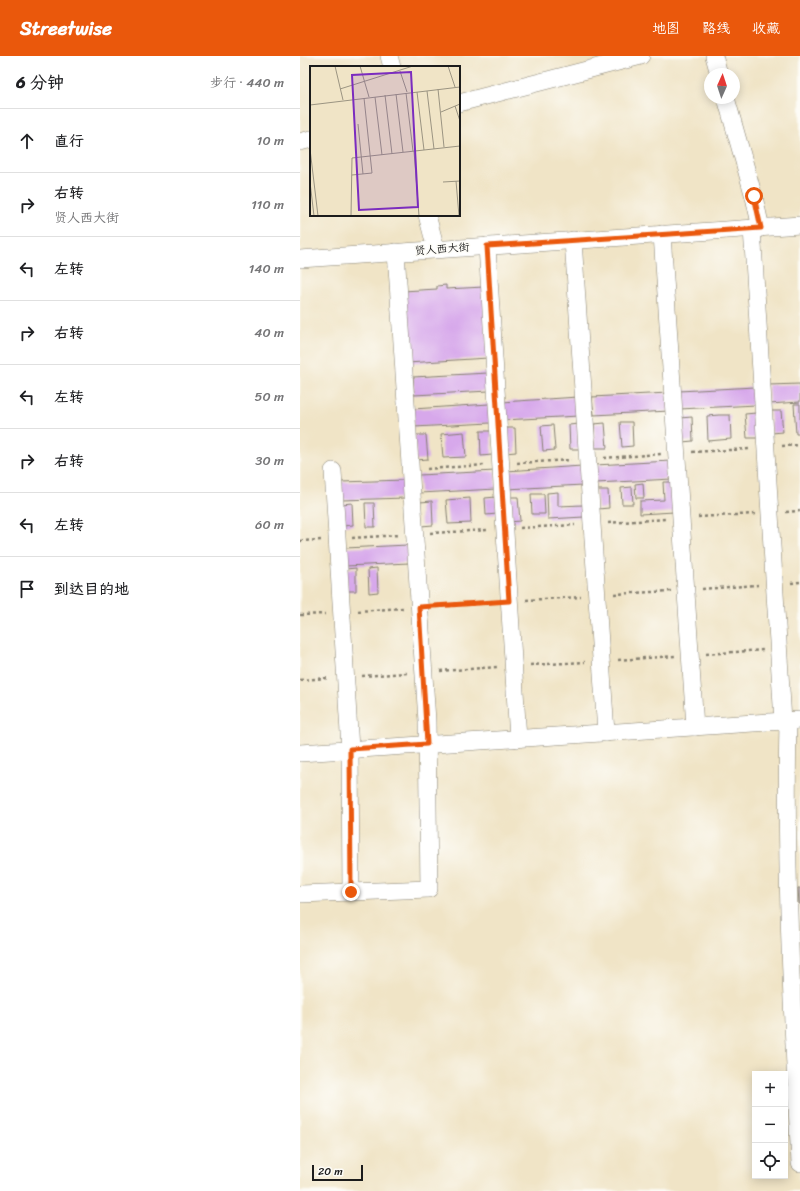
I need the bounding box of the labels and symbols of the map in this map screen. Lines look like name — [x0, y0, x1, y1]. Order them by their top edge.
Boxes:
inset map — [310, 66, 460, 216]
north arrow — [704, 68, 740, 104]
route start — [745, 187, 763, 205]
street label: 贤人西大街 — [414, 238, 471, 260]
route end — [342, 883, 360, 901]
scale bar — [312, 1163, 363, 1182]

